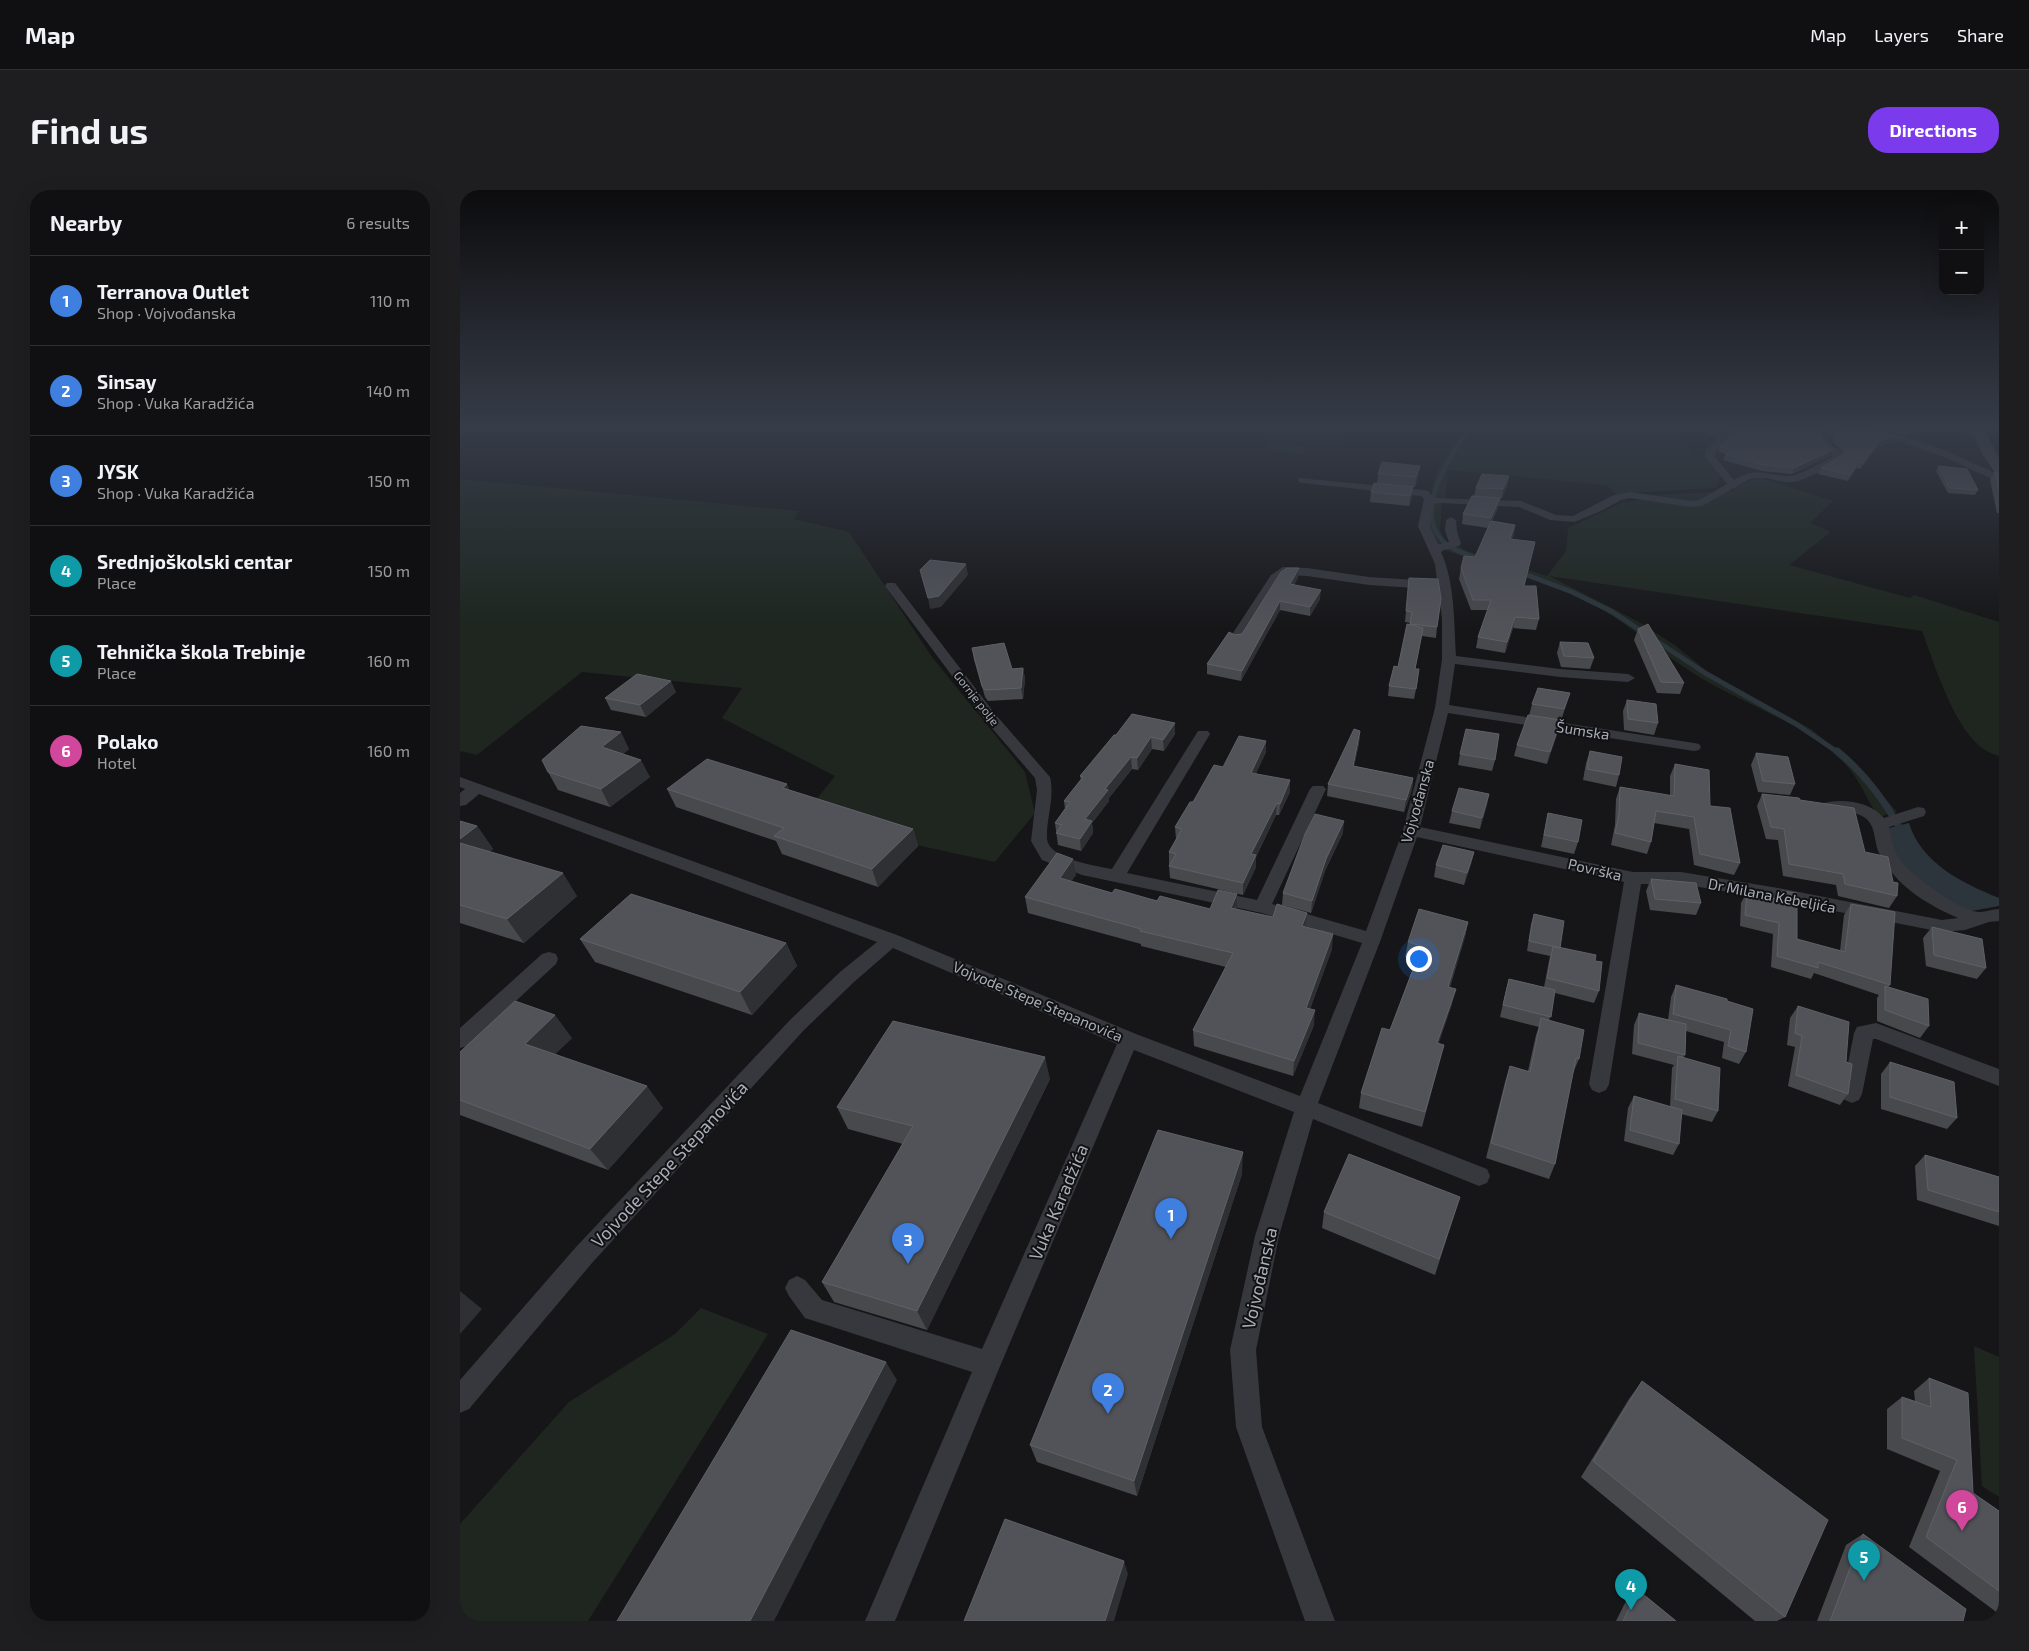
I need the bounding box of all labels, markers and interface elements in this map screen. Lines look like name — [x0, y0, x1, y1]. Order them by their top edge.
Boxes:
text: Map — [25, 20, 75, 49]
text: Map — [1810, 24, 1846, 46]
text: Layers — [1874, 24, 1929, 46]
text: Share — [1957, 24, 2004, 46]
button: Directions — [1868, 107, 1999, 153]
text: Find us — [30, 109, 148, 151]
map controls — [1939, 205, 1984, 295]
button: + — [1939, 205, 1984, 250]
text: Nearby — [50, 210, 122, 235]
text: 6 results — [346, 213, 410, 232]
button: − — [1939, 250, 1984, 295]
text: Terranova Outlet — [97, 280, 249, 303]
text: 1 — [63, 291, 69, 310]
text: 110 m — [370, 291, 410, 310]
text: Shop · Vojvođanska — [97, 303, 236, 322]
text: Sinsay — [97, 370, 156, 393]
text: 2 — [61, 381, 71, 400]
text: 140 m — [367, 381, 410, 400]
text: Shop · Vuka Karadžića — [97, 393, 254, 412]
text: JYSK — [97, 460, 139, 483]
text: 3 — [61, 471, 71, 490]
text: 150 m — [368, 471, 410, 490]
text: Shop · Vuka Karadžića — [97, 483, 254, 502]
text: Srednjoškolski centar — [97, 550, 292, 573]
text: 4 — [61, 561, 71, 580]
text: 150 m — [368, 561, 410, 580]
text: Place — [97, 573, 136, 592]
text: Tehnička škola Trebinje — [97, 640, 305, 663]
text: 5 — [62, 651, 70, 670]
text: 160 m — [367, 651, 410, 670]
text: Place — [97, 663, 136, 682]
street label: Gornje polje — [951, 668, 1003, 729]
street label: Šumska — [1555, 717, 1611, 743]
text: Polako — [97, 730, 158, 753]
text: 6 — [61, 741, 71, 760]
text: 160 m — [367, 741, 410, 760]
text: Hotel — [97, 753, 136, 772]
street label: Vojvođanska — [1396, 757, 1438, 845]
street label: Površka — [1566, 854, 1624, 884]
street label: Dr Milana Kebeljića — [1706, 874, 1837, 917]
your location — [1406, 946, 1432, 972]
street label: Vojvode Stepe Stepanovića — [950, 957, 1126, 1046]
street label: Vojvode Stepe Stepanovića — [586, 1076, 752, 1252]
street label: Vuka Karadžića — [1024, 1141, 1092, 1263]
pin: 1 — [1155, 1198, 1187, 1239]
pin: 3 — [892, 1223, 924, 1264]
street label: Vojvođanska — [1237, 1225, 1281, 1331]
pin: 2 — [1092, 1373, 1124, 1414]
pin: 6 — [1946, 1490, 1978, 1531]
pin: 5 — [1848, 1540, 1880, 1581]
pin: 4 — [1615, 1569, 1647, 1610]

